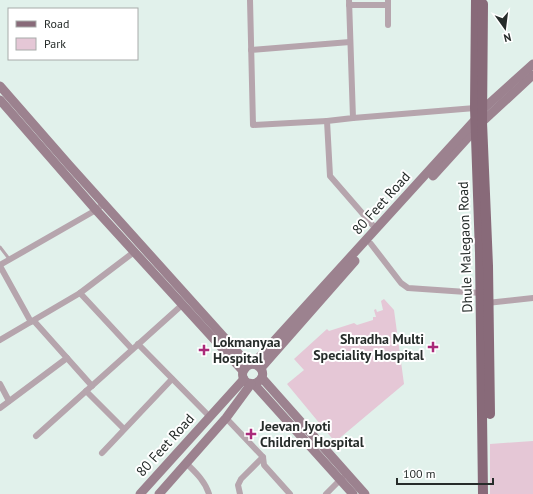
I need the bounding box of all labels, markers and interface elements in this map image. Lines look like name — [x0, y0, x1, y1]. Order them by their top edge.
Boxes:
legend — [8, 8, 138, 60]
north arrow — [485, 8, 525, 48]
text: Road — [44, 16, 69, 31]
text: N — [502, 30, 513, 45]
text: Park — [44, 36, 66, 51]
street label: 80 Feet Road — [348, 168, 414, 238]
street label: Dhule Malegaon Road — [454, 181, 476, 313]
place label: Shradha Multi Speciality Hospital — [313, 330, 425, 364]
place label: Lokmanyaa Hospital — [213, 333, 281, 367]
marker: Shradha Multi Speciality Hospital — [427, 341, 439, 353]
marker: Lokmanyaa Hospital — [198, 344, 210, 356]
street label: 80 Feet Road — [132, 410, 198, 480]
place label: Jeevan Jyoti Children Hospital — [259, 417, 365, 451]
marker: Jeevan Jyoti Children Hospital — [245, 428, 257, 440]
scale bar — [397, 460, 493, 486]
text: 100 m — [403, 466, 436, 481]

